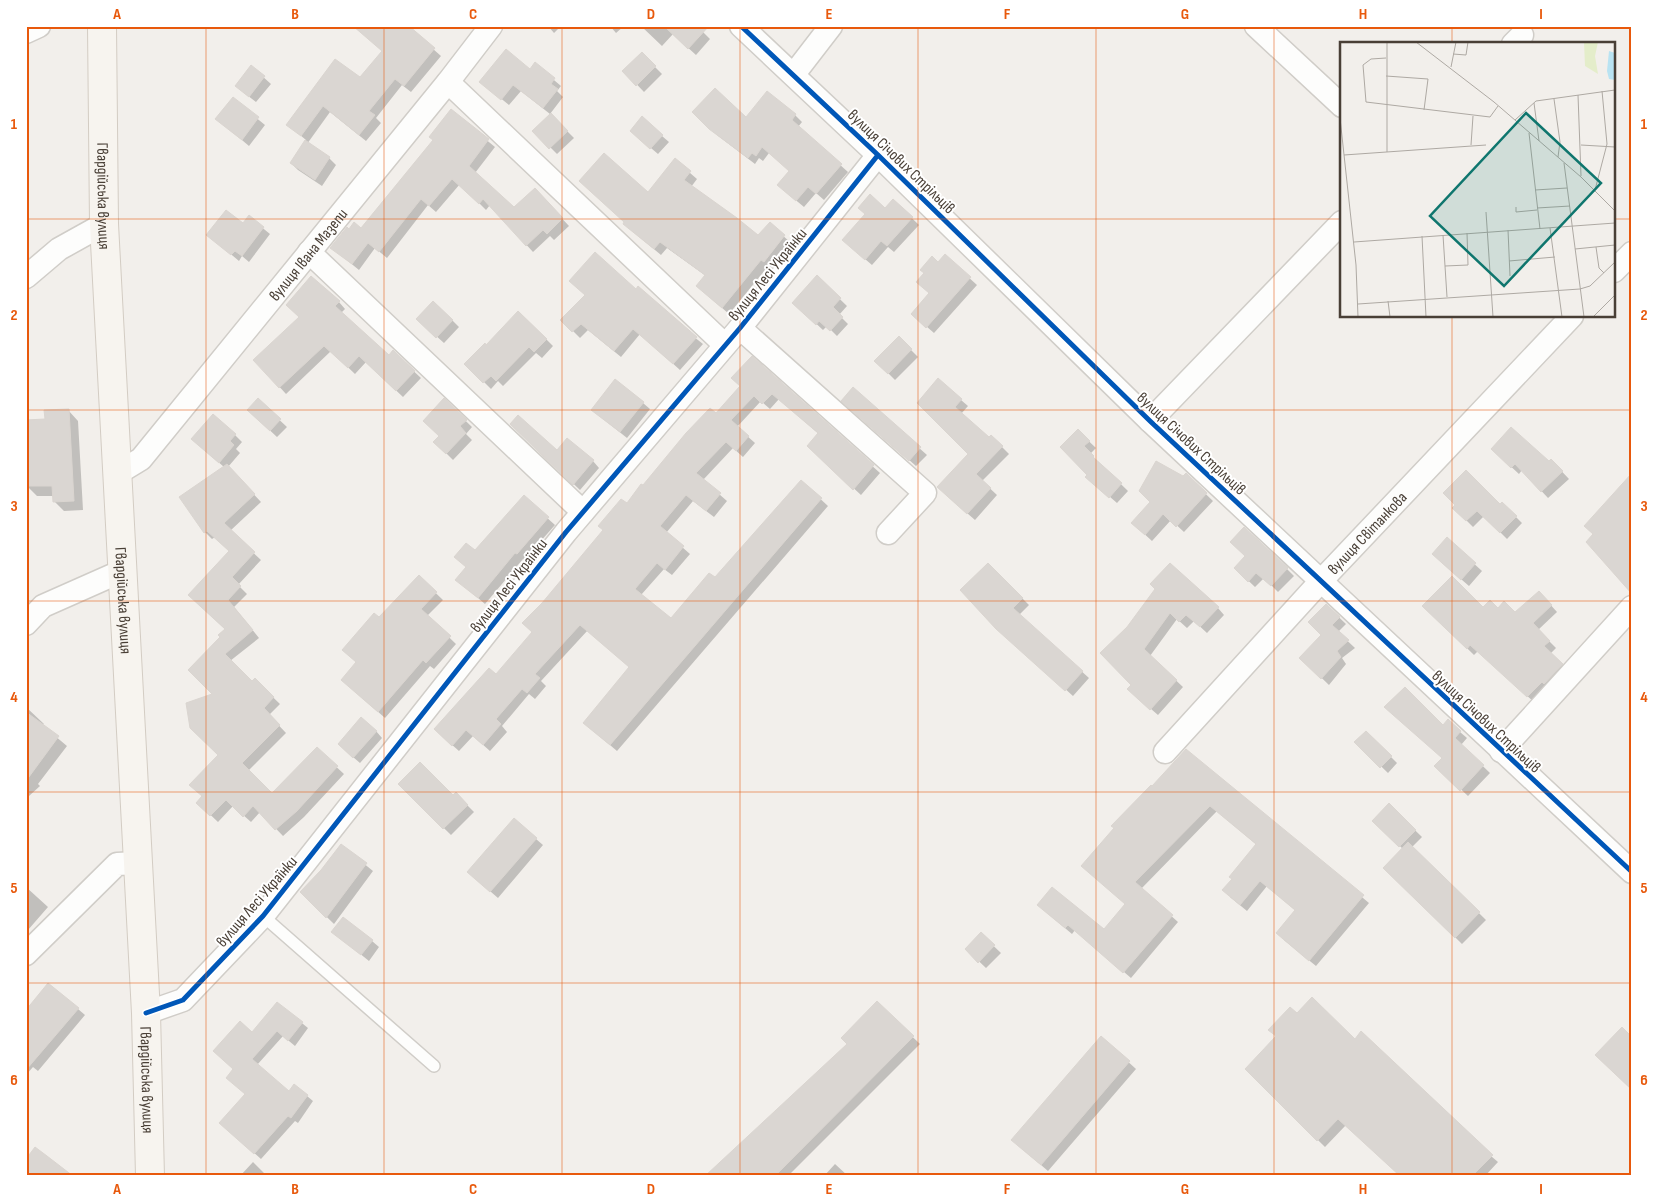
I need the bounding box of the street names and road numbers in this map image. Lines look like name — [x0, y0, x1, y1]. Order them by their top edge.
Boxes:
street label: вулиця Січових Стрільців — [843, 106, 959, 218]
street label: Гвардійська вулиця — [92, 142, 113, 250]
street label: вулиця Івана Мазепи — [266, 205, 352, 305]
street label: вулиця Лесі Українки — [725, 225, 811, 325]
street label: вулиця Січових Стрільців — [1133, 389, 1249, 499]
street label: вулиця Світанкова — [1324, 489, 1411, 579]
street label: вулиця Лесі Українки — [467, 535, 552, 637]
street label: Гвардійська вулиця — [110, 547, 135, 655]
street label: вулиця Січових Стрільців — [1428, 667, 1544, 777]
street label: вулиця Лесі Українки — [213, 853, 302, 951]
street label: Гвардійська вулиця — [135, 1026, 157, 1134]

